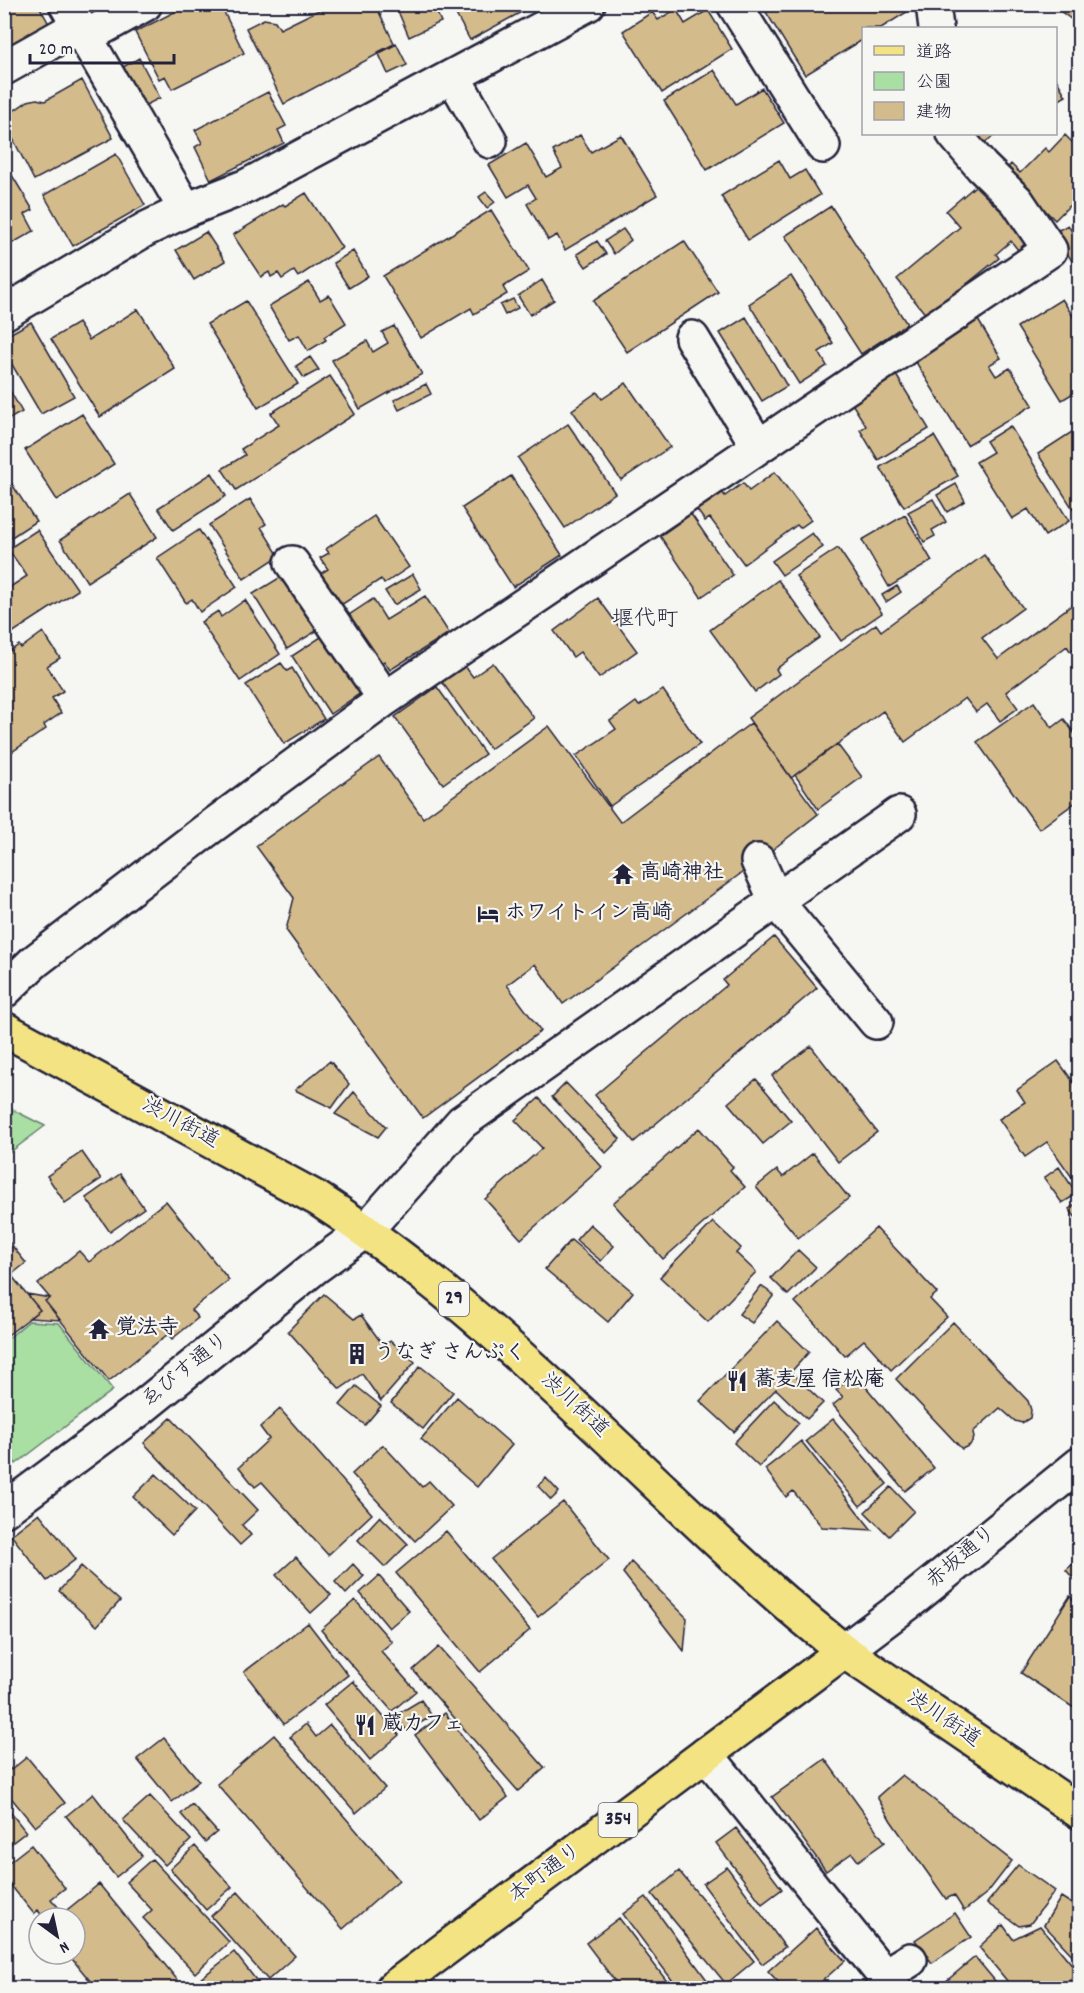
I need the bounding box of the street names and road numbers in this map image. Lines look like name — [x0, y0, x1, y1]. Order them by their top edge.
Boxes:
street label: 渋川街道 — [136, 1091, 224, 1157]
road number: 29 — [439, 1282, 469, 1316]
street label: ゑびす通り — [136, 1326, 236, 1416]
street label: 渋川街道 — [533, 1366, 615, 1446]
street label: 赤坂通り — [920, 1520, 1004, 1596]
street label: 渋川街道 — [900, 1684, 986, 1756]
road number: 354 — [598, 1803, 638, 1837]
street label: 本町通り — [503, 1837, 589, 1911]

